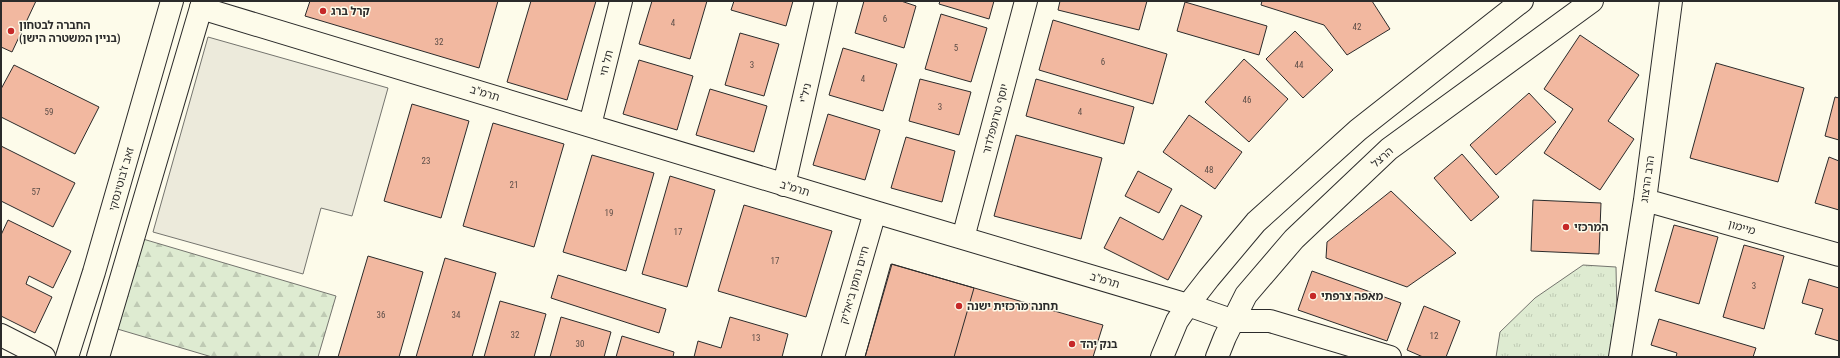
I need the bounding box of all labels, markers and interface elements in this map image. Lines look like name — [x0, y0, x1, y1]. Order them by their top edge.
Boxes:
place label: קרל ברג — [331, 5, 370, 18]
marker: קרל ברג — [318, 6, 328, 16]
house number: 6 — [883, 14, 887, 24]
house number: 4 — [671, 18, 676, 28]
place label: החברה לבטחון (בניין המשטרה הישן) — [19, 19, 121, 45]
house number: 42 — [1353, 22, 1362, 32]
marker: החברה לבטחון (בניין המשטרה הישן) — [6, 26, 16, 36]
house number: 32 — [435, 37, 444, 47]
house number: 5 — [954, 43, 959, 53]
street label: תל חי — [597, 49, 616, 77]
house number: 6 — [1101, 57, 1105, 67]
house number: 3 — [750, 60, 754, 70]
house number: 44 — [1295, 60, 1304, 70]
house number: 4 — [861, 74, 866, 84]
street label: ניל"י — [797, 82, 814, 104]
street label: יוסף טרומפלדור — [980, 82, 1011, 156]
street label: תרמ"ב — [468, 83, 501, 104]
house number: 46 — [1243, 95, 1251, 105]
house number: 3 — [938, 102, 942, 112]
house number: 59 — [45, 107, 53, 117]
house number: 4 — [1078, 107, 1083, 117]
street label: הרצל — [1369, 144, 1396, 170]
street label: זאב ז'בוטינסקי — [106, 145, 137, 213]
street label: הרב הרצוג — [1638, 155, 1657, 203]
house number: 23 — [422, 156, 430, 166]
house number: 48 — [1205, 165, 1213, 175]
street label: תרמ"ב — [778, 178, 811, 199]
house number: 21 — [510, 180, 518, 190]
house number: 57 — [32, 187, 41, 197]
house number: 19 — [605, 208, 613, 218]
street label: מיימון — [1727, 217, 1757, 238]
place label: המרכזי — [1574, 221, 1608, 234]
marker: המרכזי — [1561, 222, 1571, 232]
house number: 17 — [674, 227, 683, 237]
street label: חיים נחמן ביאליק — [837, 245, 872, 326]
house number: 17 — [771, 256, 780, 266]
street label: תרמ"ב — [1088, 270, 1121, 291]
house number: 3 — [1752, 281, 1756, 291]
place label: מאפה צרפתי — [1321, 290, 1383, 303]
marker: מאפה צרפתי — [1308, 291, 1318, 301]
place label: תחנה מרכזית ישנה — [967, 300, 1058, 313]
marker: תחנה מרכזית ישנה — [954, 301, 964, 311]
house number: 36 — [377, 310, 385, 320]
house number: 34 — [452, 310, 461, 320]
house number: 32 — [511, 330, 520, 340]
house number: 12 — [1430, 331, 1439, 341]
house number: 13 — [752, 333, 760, 343]
place label: בנק יהד — [1080, 338, 1118, 351]
house number: 30 — [576, 339, 584, 349]
marker: בנק יהד — [1067, 339, 1077, 349]

